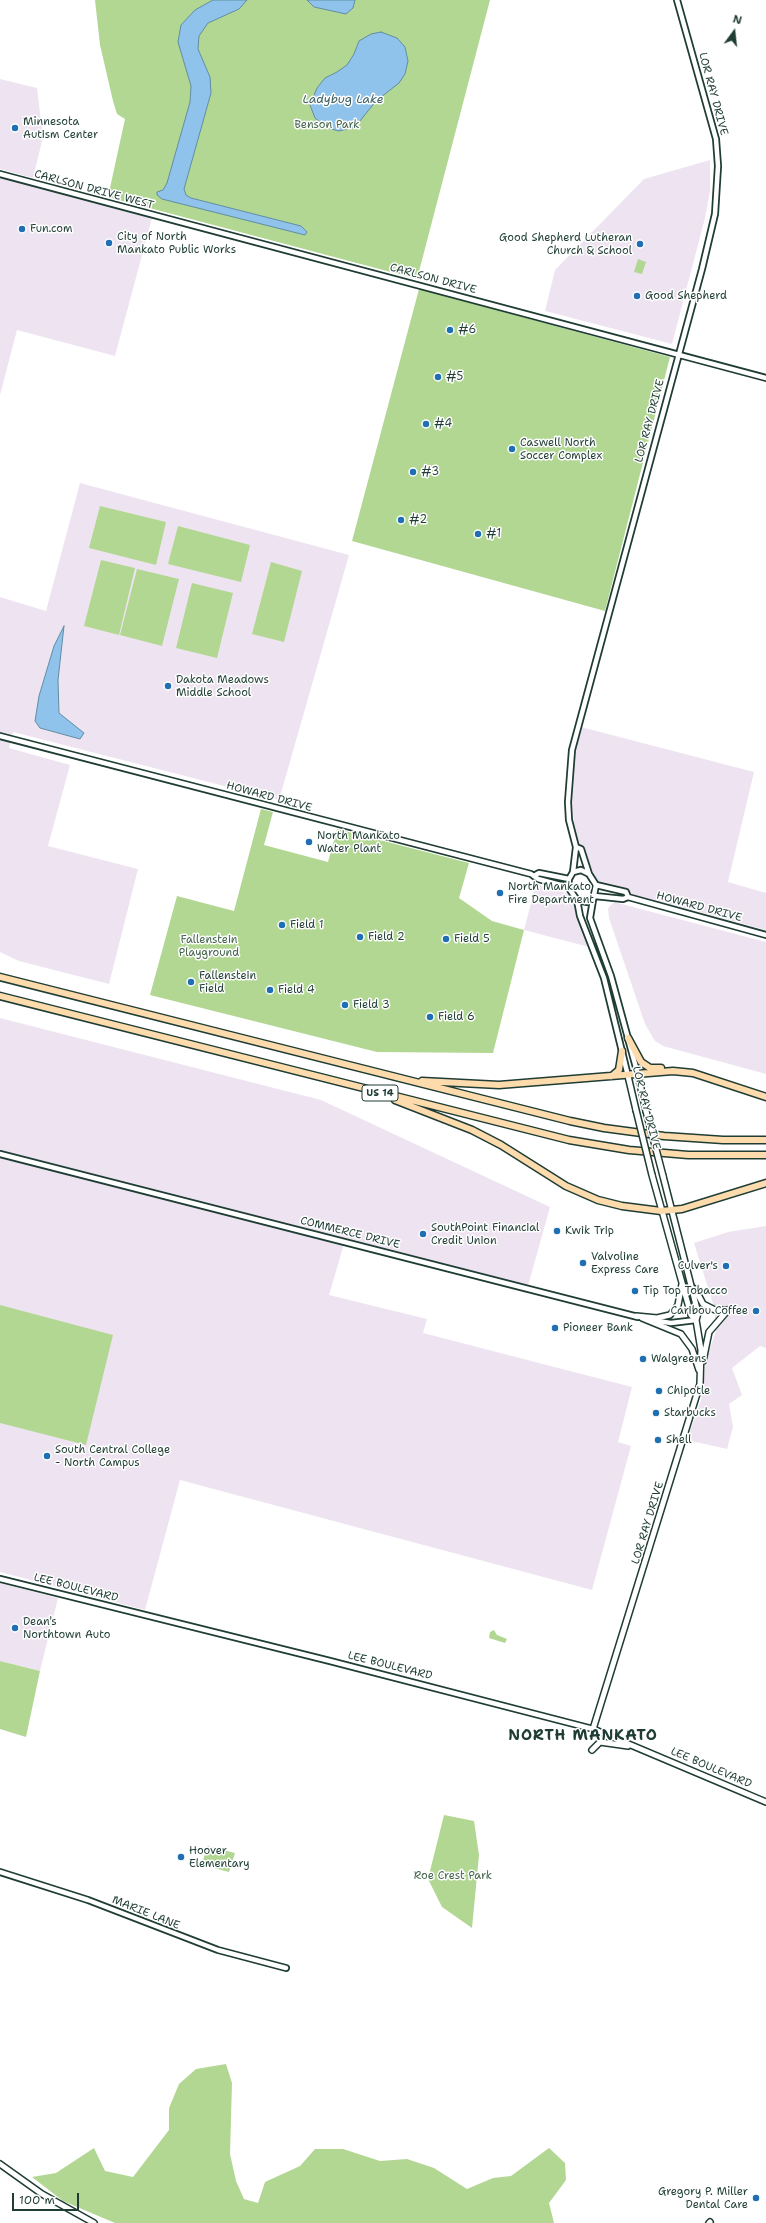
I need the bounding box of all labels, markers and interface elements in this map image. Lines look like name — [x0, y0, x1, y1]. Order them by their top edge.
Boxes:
north arrow — [714, 12, 754, 52]
text: N — [731, 12, 743, 28]
street label: LOR RAY DRIVE — [696, 51, 730, 137]
water label: Ladybug Lake — [303, 93, 383, 107]
place label: Minnesota Autism Center — [23, 115, 98, 141]
park label: Benson Park — [294, 118, 360, 132]
marker: Minnesota Autism Center — [10, 123, 20, 133]
street label: CARLSON DRIVE WEST — [33, 168, 155, 212]
place label: Fun.com — [30, 222, 72, 236]
marker: Fun.com — [17, 224, 27, 234]
place label: City of North Mankato Public Works — [117, 230, 236, 256]
place label: Good Shepherd Lutheran Church & School — [499, 231, 632, 257]
marker: City of North Mankato Public Works — [104, 238, 114, 248]
marker: Good Shepherd Lutheran Church & School — [635, 239, 645, 249]
street label: CARLSON DRIVE — [388, 261, 478, 297]
place label: Good Shepherd — [645, 289, 727, 303]
marker: Good Shepherd — [632, 291, 642, 301]
place label: #6 — [458, 323, 476, 337]
marker: #6 — [445, 325, 455, 335]
place label: #5 — [446, 370, 463, 384]
marker: #5 — [433, 372, 443, 382]
street label: LOR RAY DRIVE — [633, 378, 667, 464]
place label: #4 — [434, 417, 452, 431]
marker: #4 — [421, 419, 431, 429]
place label: Caswell North Soccer Complex — [520, 436, 602, 462]
marker: Caswell North Soccer Complex — [507, 444, 517, 454]
place label: #3 — [421, 465, 439, 479]
marker: #3 — [408, 467, 418, 477]
place label: #2 — [409, 513, 427, 527]
marker: #2 — [396, 515, 406, 525]
place label: #1 — [486, 527, 501, 541]
marker: #1 — [473, 529, 483, 539]
place label: Dakota Meadows Middle School — [176, 673, 269, 699]
marker: Dakota Meadows Middle School — [163, 681, 173, 691]
street label: HOWARD DRIVE — [225, 779, 313, 815]
place label: North Mankato Water Plant — [317, 829, 400, 855]
marker: North Mankato Water Plant — [304, 837, 314, 847]
place label: North Mankato Fire Department — [508, 880, 594, 906]
marker: North Mankato Fire Department — [495, 888, 505, 898]
street label: HOWARD DRIVE — [655, 889, 743, 925]
place label: Field 1 — [290, 918, 324, 932]
marker: Field 1 — [277, 920, 287, 930]
place label: Field 2 — [368, 930, 405, 944]
marker: Field 2 — [355, 932, 365, 942]
place label: Field 5 — [454, 932, 490, 946]
park label: Fallenstein Playground — [179, 933, 239, 959]
marker: Field 5 — [441, 934, 451, 944]
place label: Fallenstein Field — [199, 969, 256, 995]
marker: Fallenstein Field — [186, 977, 196, 987]
place label: Field 4 — [278, 983, 315, 997]
marker: Field 4 — [265, 985, 275, 995]
place label: Field 3 — [353, 998, 390, 1012]
marker: Field 3 — [340, 1000, 350, 1010]
place label: Field 6 — [438, 1010, 475, 1024]
marker: Field 6 — [425, 1012, 435, 1022]
street label: LOR RAY DRIVE — [629, 1065, 663, 1151]
road number: US 14 — [362, 1085, 398, 1101]
street label: COMMERCE DRIVE — [299, 1214, 401, 1252]
place label: SouthPoint Financial Credit Union — [431, 1221, 539, 1247]
place label: Kwik Trip — [565, 1224, 614, 1238]
marker: Kwik Trip — [552, 1226, 562, 1236]
marker: SouthPoint Financial Credit Union — [418, 1229, 428, 1239]
place label: Valvoline Express Care — [591, 1250, 659, 1276]
marker: Valvoline Express Care — [578, 1258, 588, 1268]
place label: Culver's — [678, 1259, 718, 1273]
marker: Culver's — [721, 1261, 731, 1271]
place label: Tip Top Tobacco — [643, 1284, 727, 1298]
marker: Tip Top Tobacco — [630, 1286, 640, 1296]
place label: Caribou Coffee — [671, 1304, 748, 1318]
marker: Caribou Coffee — [751, 1306, 761, 1316]
place label: Pioneer Bank — [563, 1321, 633, 1335]
marker: Pioneer Bank — [550, 1323, 560, 1333]
place label: Walgreens — [651, 1352, 707, 1366]
marker: Walgreens — [638, 1354, 648, 1364]
place label: Chipotle — [667, 1384, 710, 1398]
marker: Chipotle — [654, 1386, 664, 1396]
place label: Starbucks — [664, 1406, 716, 1420]
marker: Starbucks — [651, 1408, 661, 1418]
place label: Shell — [666, 1433, 692, 1447]
marker: Shell — [653, 1435, 663, 1445]
place label: South Central College - North Campus — [55, 1443, 170, 1469]
marker: South Central College - North Campus — [42, 1451, 52, 1461]
street label: LOR RAY DRIVE — [629, 1480, 667, 1566]
street label: LEE BOULEVARD — [32, 1571, 120, 1605]
place label: Dean's Northtown Auto — [23, 1615, 110, 1641]
marker: Dean's Northtown Auto — [10, 1623, 20, 1633]
street label: LEE BOULEVARD — [346, 1649, 434, 1683]
district label: NORTH MANKATO — [508, 1727, 658, 1745]
street label: LEE BOULEVARD — [668, 1745, 754, 1791]
place label: Hoover Elementary — [189, 1844, 250, 1870]
marker: Hoover Elementary — [176, 1852, 186, 1862]
park label: Roe Crest Park — [414, 1869, 492, 1883]
street label: MARIE LANE — [110, 1893, 182, 1933]
scale bar — [14, 2185, 81, 2211]
place label: Gregory P. Miller Dental Care — [658, 2185, 748, 2211]
text: 100 m — [19, 2192, 55, 2208]
marker: Gregory P. Miller Dental Care — [751, 2193, 761, 2203]

